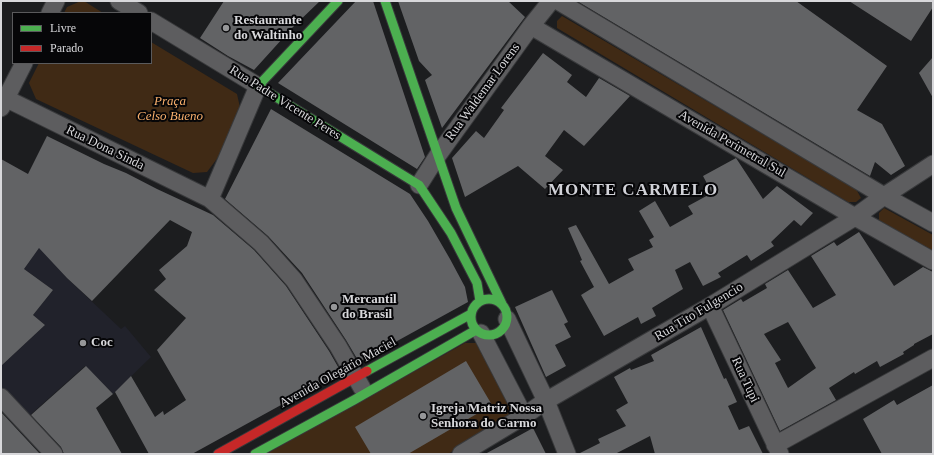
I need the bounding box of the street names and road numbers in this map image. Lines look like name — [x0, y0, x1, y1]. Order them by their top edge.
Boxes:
street label: Rua Waldemar Lorens — [442, 40, 524, 144]
street label: Rua Padre Vicente Peres — [227, 62, 343, 144]
street label: Avenida Perimetral Sul — [676, 107, 788, 181]
street label: Rua Dona Sinda — [63, 122, 147, 174]
street label: Rua Tito Fulgencio — [652, 279, 746, 345]
street label: Avenida Olegário Maciel — [277, 334, 399, 412]
street label: Rua Tupi — [728, 355, 762, 405]

